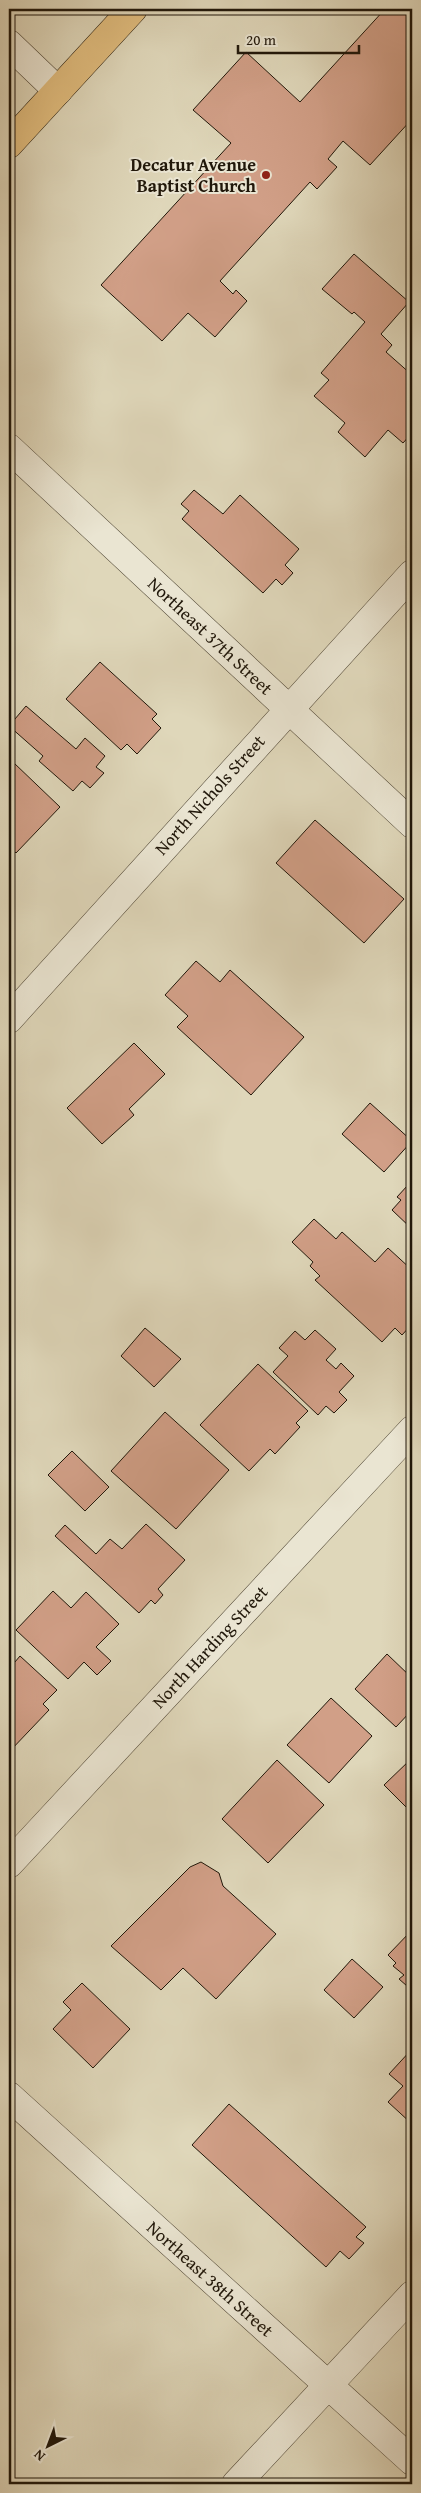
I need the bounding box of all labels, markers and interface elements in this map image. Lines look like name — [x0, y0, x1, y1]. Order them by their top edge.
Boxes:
scale bar — [238, 22, 360, 54]
text: 20 m — [246, 29, 277, 50]
place label: Decatur Avenue Baptist Church — [130, 151, 256, 199]
marker: Decatur Avenue Baptist Church — [260, 169, 272, 181]
street label: Northeast 37th Street — [142, 570, 279, 701]
street label: North Nichols Street — [148, 728, 272, 861]
street label: North Harding Street — [145, 1579, 274, 1714]
street label: Northeast 38th Street — [141, 2214, 280, 2343]
north arrow — [22, 2420, 72, 2470]
text: N — [29, 2445, 49, 2466]

